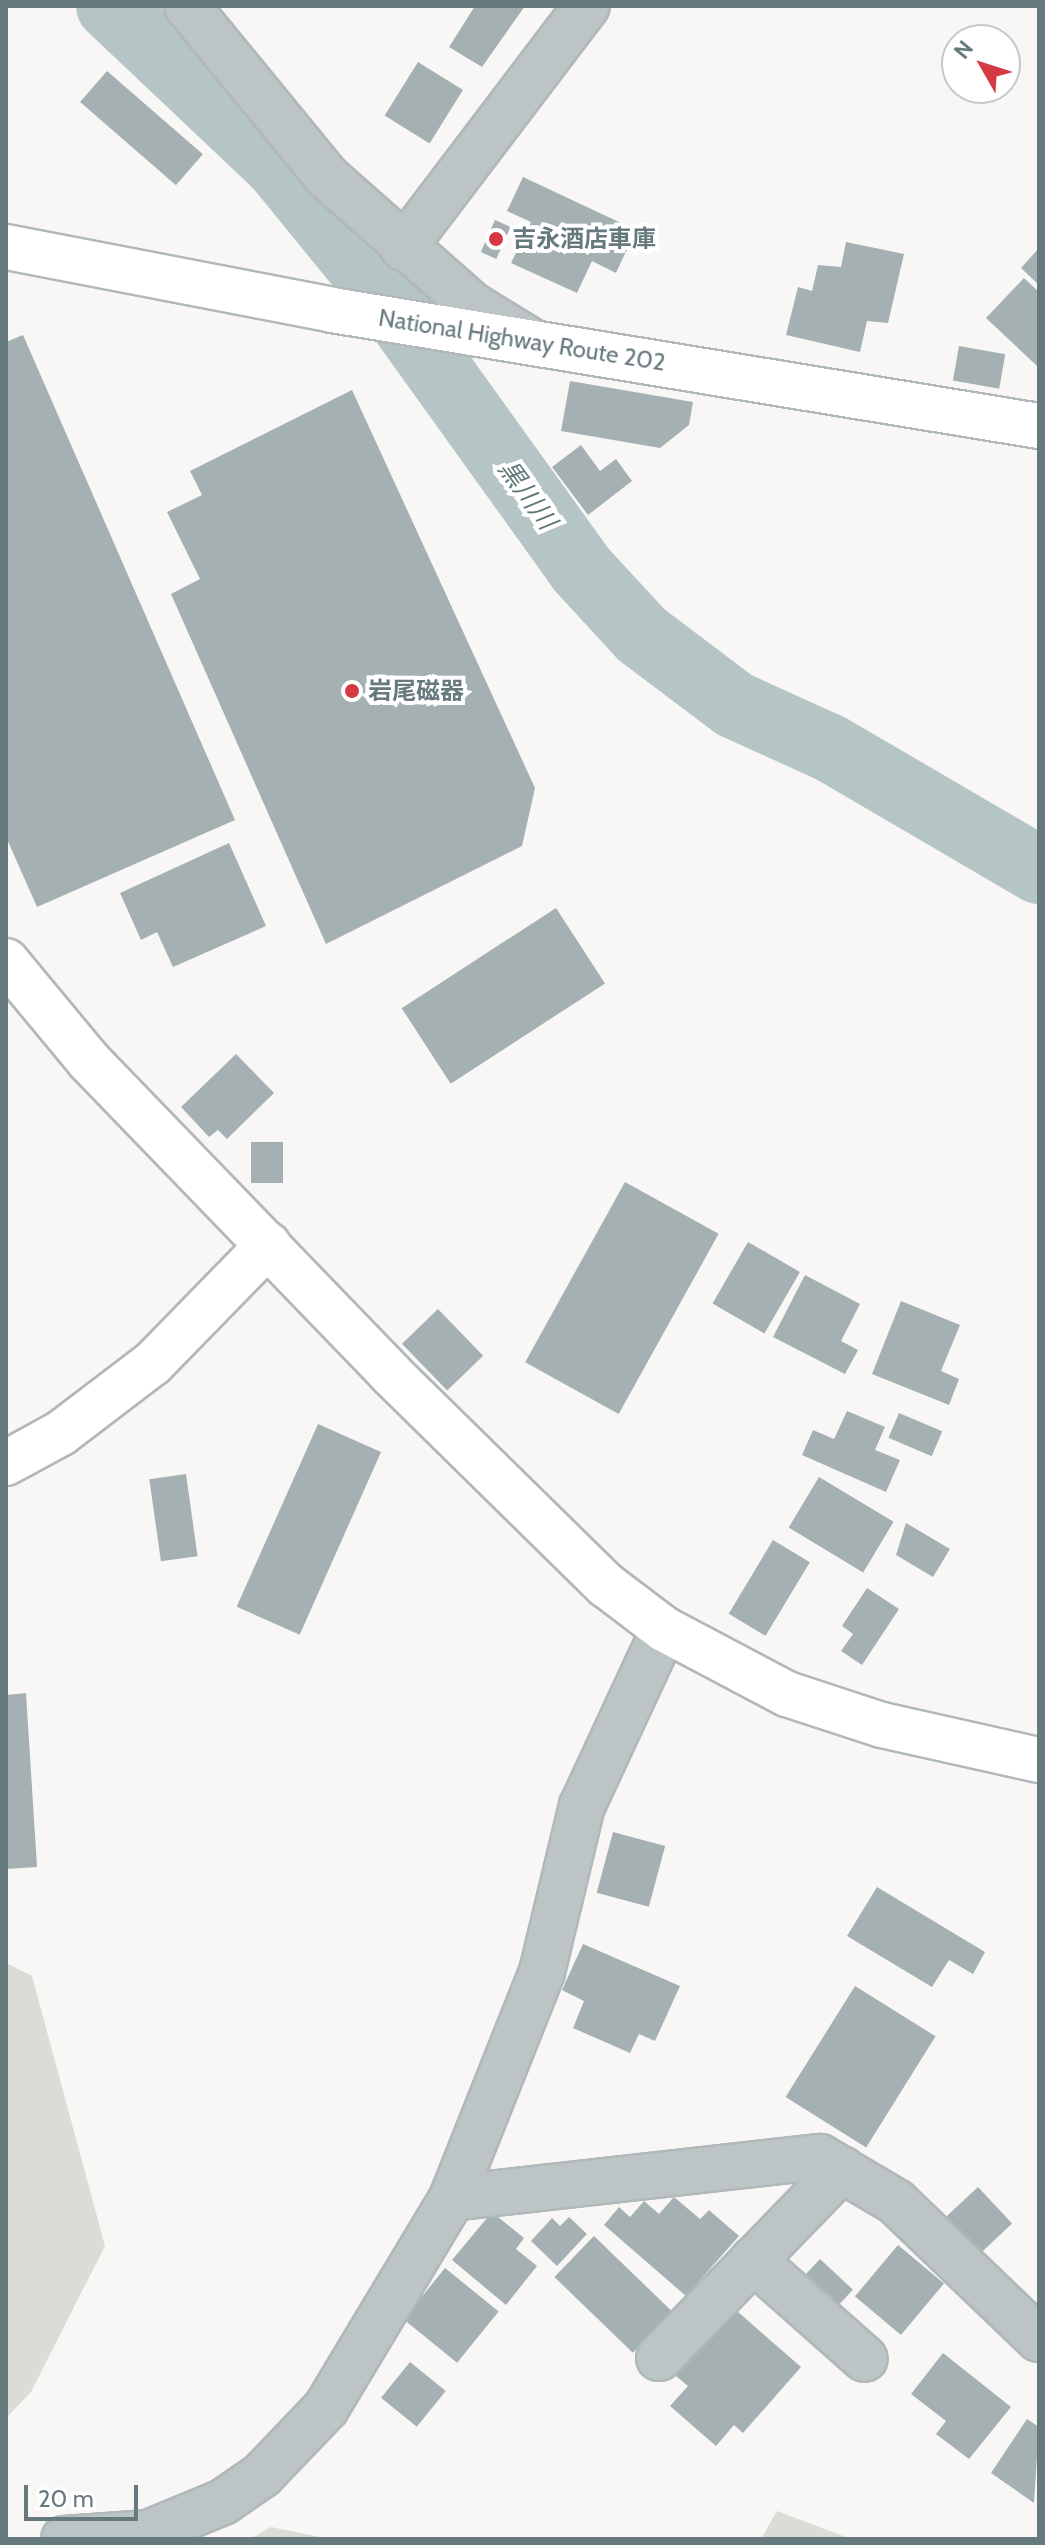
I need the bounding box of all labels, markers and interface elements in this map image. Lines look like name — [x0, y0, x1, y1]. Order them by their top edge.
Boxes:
north arrow — [941, 24, 1021, 104]
text: N — [948, 35, 979, 64]
place label: 吉永酒店車庫 — [512, 225, 656, 253]
marker: 吉永酒店車庫 — [487, 230, 505, 248]
street label: National Highway Route 202 — [376, 303, 668, 377]
water label: 黒川川 — [491, 454, 563, 536]
place label: 岩尾磁器 — [368, 677, 464, 705]
marker: 岩尾磁器 — [343, 682, 361, 700]
scale bar — [28, 2469, 142, 2519]
text: 20 m — [38, 2484, 94, 2513]

